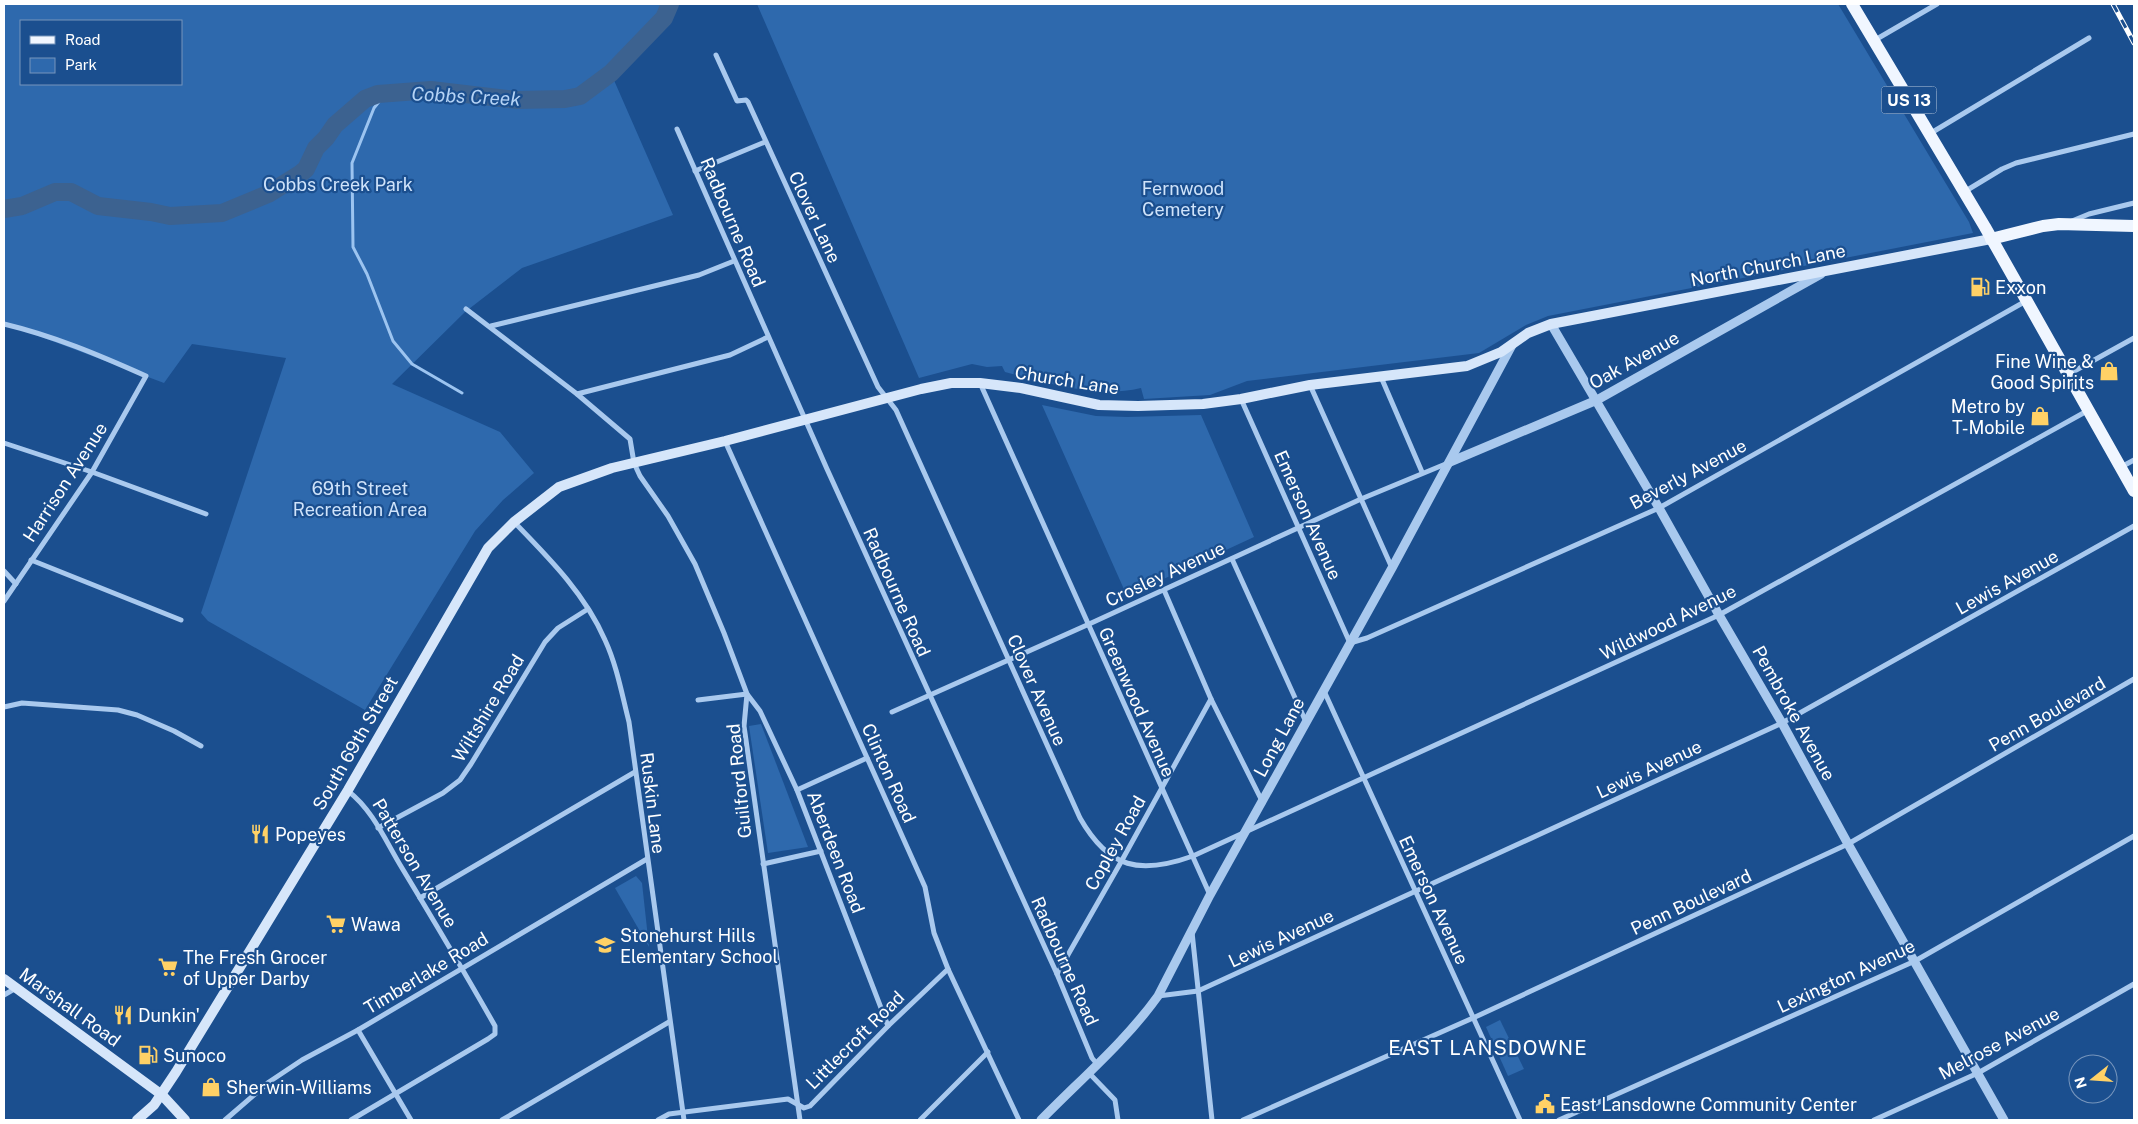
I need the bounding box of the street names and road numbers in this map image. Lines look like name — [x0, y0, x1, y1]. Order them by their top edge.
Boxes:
road number: US 13 — [1882, 86, 1936, 114]
street label: Radbourne Road — [696, 154, 770, 290]
street label: Clover Lane — [785, 168, 845, 266]
street label: North Church Lane — [1689, 240, 1847, 290]
street label: Oak Avenue — [1585, 327, 1683, 393]
street label: Church Lane — [1013, 361, 1121, 399]
street label: Harrison Avenue — [19, 418, 111, 546]
street label: Beverly Avenue — [1626, 434, 1750, 514]
street label: Emerson Avenue — [1270, 447, 1346, 583]
street label: Radbourne Road — [859, 524, 935, 660]
street label: Crosley Avenue — [1102, 537, 1228, 611]
street label: Lewis Avenue — [1952, 545, 2062, 619]
street label: Wildwood Avenue — [1597, 580, 1739, 664]
street label: Greenwood Avenue — [1095, 624, 1179, 780]
street label: Clover Avenue — [1003, 631, 1071, 749]
street label: Pembroke Avenue — [1748, 642, 1840, 784]
street label: Wiltshire Road — [448, 651, 528, 765]
street label: South 69th Street — [308, 672, 402, 814]
street label: Penn Boulevard — [1985, 672, 2109, 756]
street label: Long Lane — [1249, 694, 1309, 780]
street label: Clinton Road — [858, 720, 920, 826]
street label: Guilford Road — [723, 723, 755, 839]
street label: Lewis Avenue — [1593, 735, 1705, 803]
street label: Ruskin Lane — [636, 751, 670, 855]
street label: Aberdeen Road — [803, 788, 869, 916]
street label: Copley Road — [1080, 792, 1150, 894]
street label: Patterson Avenue — [368, 795, 462, 931]
street label: Emerson Avenue — [1395, 832, 1473, 968]
street label: Penn Boulevard — [1627, 865, 1755, 939]
street label: Radbourne Road — [1027, 893, 1103, 1029]
street label: Lewis Avenue — [1225, 904, 1337, 972]
street label: Timberlake Road — [360, 928, 492, 1018]
street label: Lexington Avenue — [1774, 935, 1918, 1017]
street label: Marshall Road — [15, 963, 125, 1051]
street label: Littlecroft Road — [802, 987, 908, 1093]
street label: Melrose Avenue — [1935, 1002, 2063, 1084]

